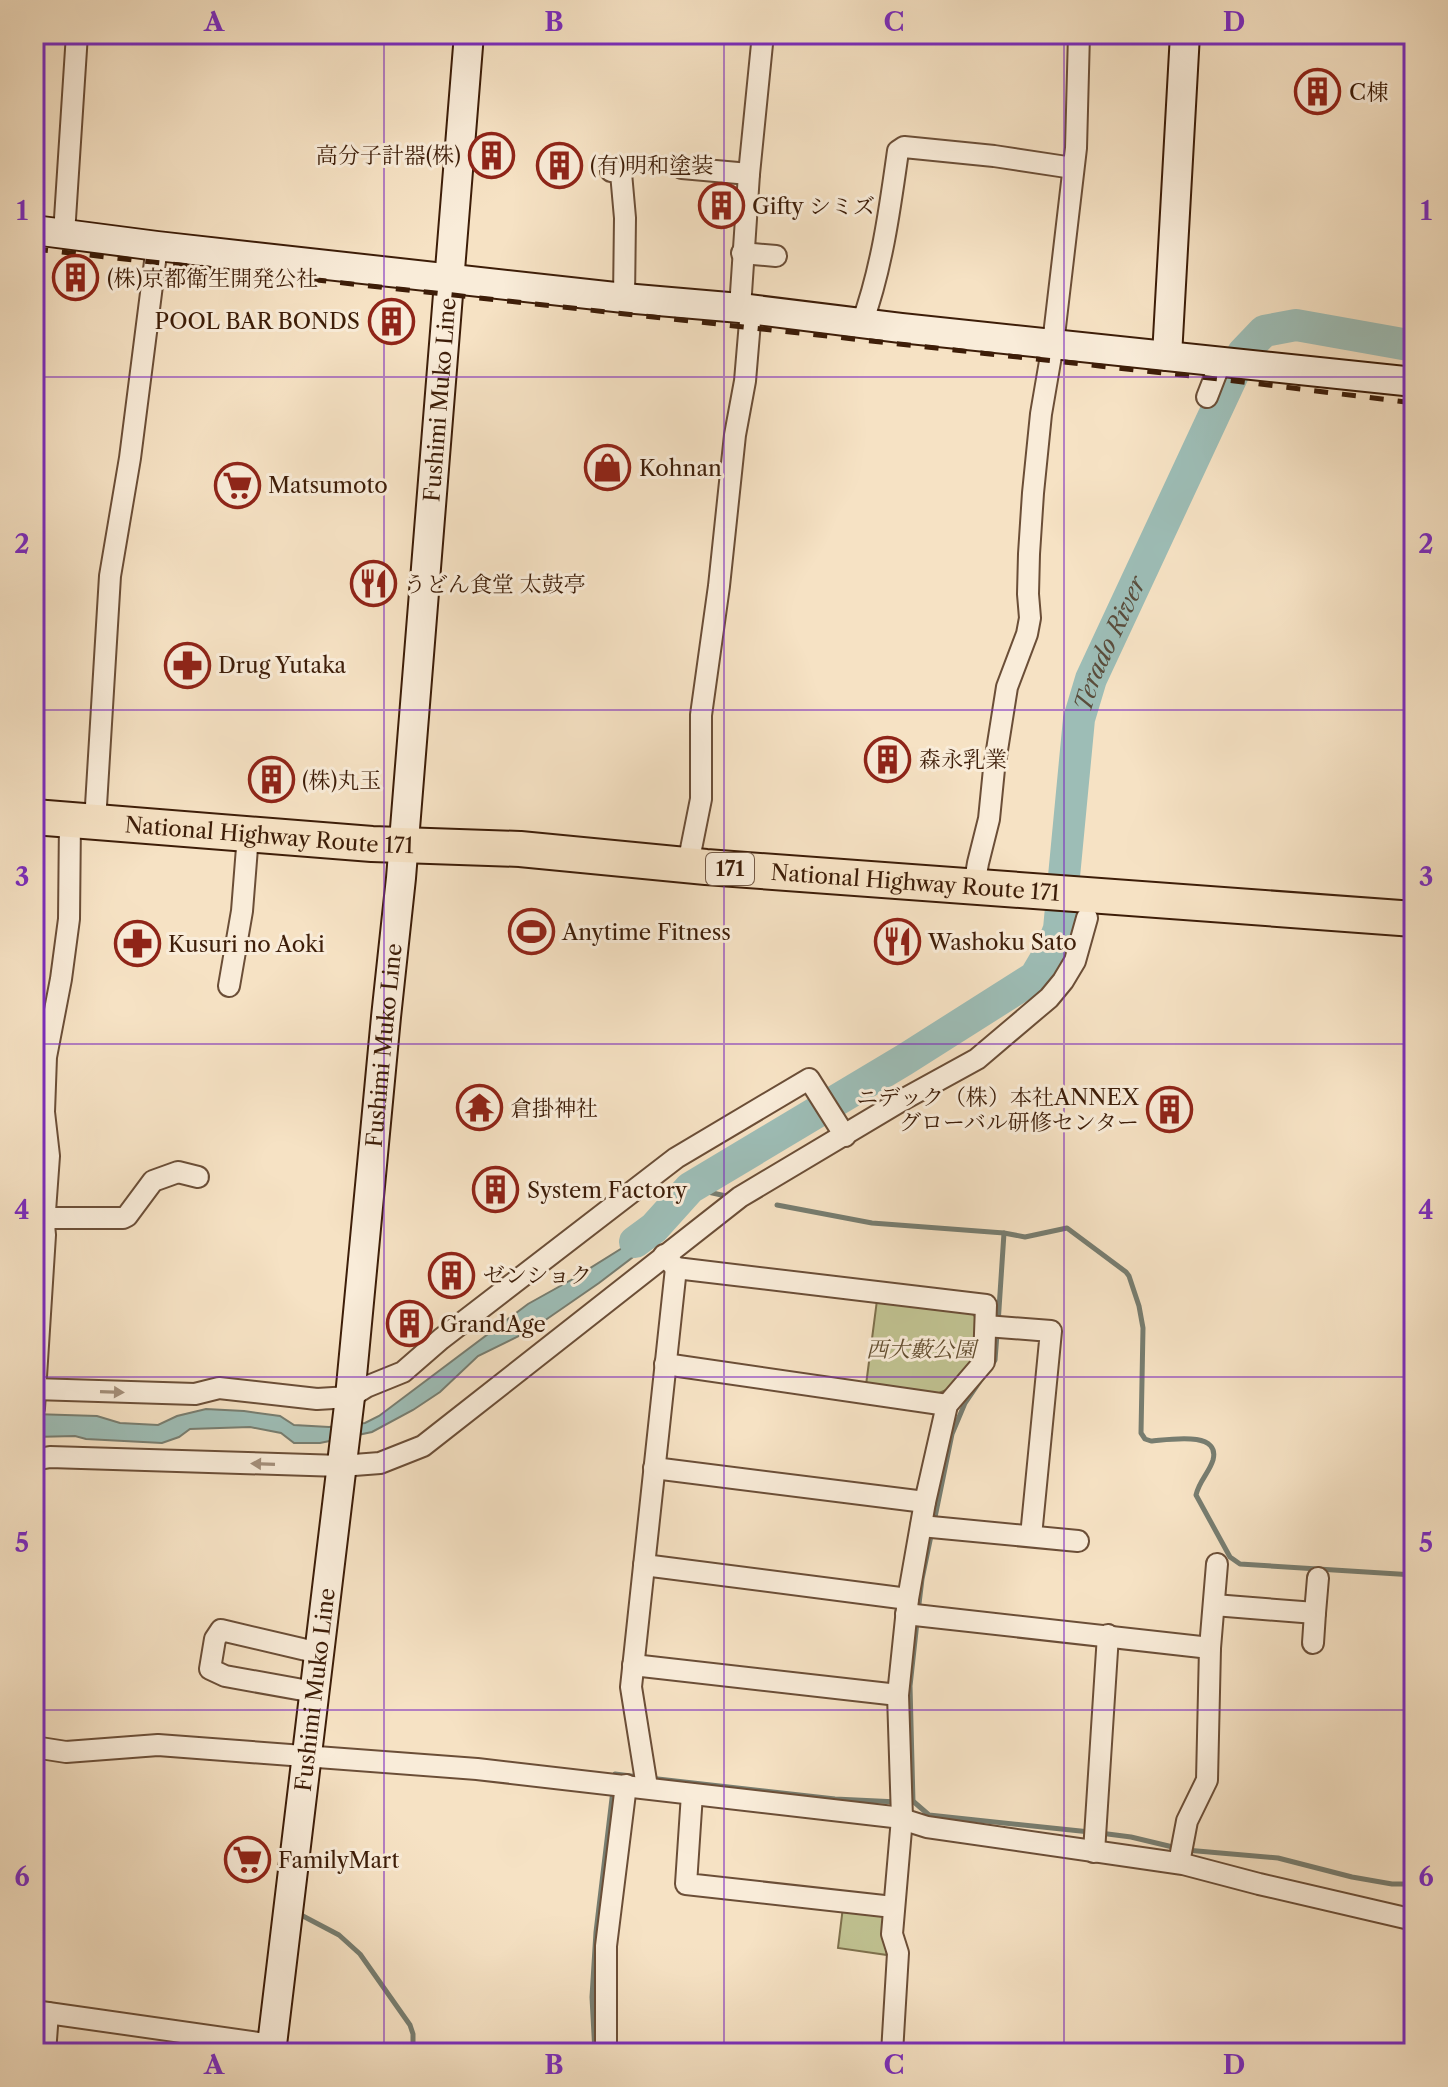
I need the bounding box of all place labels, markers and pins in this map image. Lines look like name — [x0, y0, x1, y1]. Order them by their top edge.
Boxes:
building icon: C棟 — [1294, 68, 1342, 116]
place label: C棟 — [1349, 79, 1388, 106]
building icon: 高分子計器(株) — [468, 131, 516, 179]
building icon: (有)明和塗装 — [535, 141, 583, 189]
place label: 高分子計器(株) — [316, 142, 461, 169]
place label: (有)明和塗装 — [590, 152, 713, 179]
building icon: Gifty シミズ — [697, 182, 745, 230]
place label: Gifty シミズ — [752, 193, 875, 220]
building icon: (株)京都衛生開発公社 — [52, 254, 100, 302]
place label: (株)京都衛生開発公社 — [107, 265, 318, 292]
building icon: POOL BAR BONDS — [367, 297, 415, 345]
place label: POOL BAR BONDS — [155, 308, 360, 335]
shop icon: Kohnan — [584, 444, 632, 492]
place label: Kohnan — [639, 455, 722, 482]
supermarket icon: Matsumoto — [213, 461, 261, 509]
place label: Matsumoto — [268, 472, 388, 499]
restaurant icon: うどん食堂 太鼓亭 — [349, 560, 397, 608]
place label: うどん食堂 太鼓亭 — [404, 571, 586, 598]
pharmacy icon: Drug Yutaka — [163, 641, 211, 689]
place label: Drug Yutaka — [218, 652, 346, 679]
building icon: 森永乳業 — [864, 735, 912, 783]
place label: 森永乳業 — [919, 746, 1007, 773]
building icon: (株)丸玉 — [247, 756, 295, 804]
place label: (株)丸玉 — [302, 767, 381, 794]
sports icon: Anytime Fitness — [507, 908, 555, 956]
restaurant icon: Washoku Sato — [873, 918, 921, 966]
place label: Anytime Fitness — [561, 919, 731, 946]
pharmacy icon: Kusuri no Aoki — [113, 920, 161, 968]
place label: Washoku Sato — [927, 929, 1077, 956]
place label: Kusuri no Aoki — [168, 931, 325, 958]
temple icon: 倉掛神社 — [455, 1084, 503, 1132]
place label: ニデック（株）本社ANNEX グローバル研修センター — [856, 1084, 1140, 1136]
building icon: ニデック（株）本社ANNEX グローバル研修センター — [1146, 1086, 1194, 1134]
place label: 倉掛神社 — [510, 1095, 598, 1122]
building icon: System Factory — [472, 1166, 520, 1214]
place label: System Factory — [527, 1177, 688, 1204]
building icon: ゼンショク — [428, 1251, 476, 1299]
place label: ゼンショク — [483, 1262, 592, 1289]
building icon: GrandAge — [385, 1300, 433, 1348]
place label: GrandAge — [440, 1311, 546, 1338]
supermarket icon: FamilyMart — [223, 1836, 271, 1884]
place label: FamilyMart — [278, 1847, 399, 1874]

